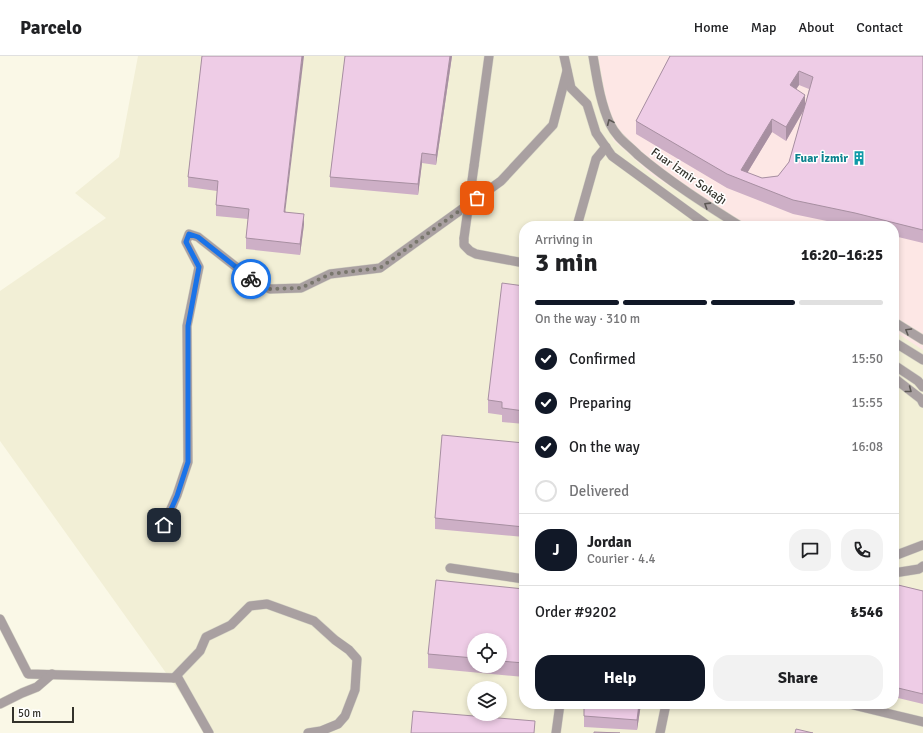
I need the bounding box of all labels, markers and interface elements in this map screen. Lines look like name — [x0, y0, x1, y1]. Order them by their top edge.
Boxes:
text: Parcelo — [20, 16, 82, 40]
text: Home — [694, 19, 729, 36]
text: Map — [751, 19, 776, 36]
text: About — [798, 19, 834, 36]
text: Contact — [856, 19, 903, 36]
one-way arrow — [607, 118, 615, 126]
street label: Fuar İzmir Sokağı — [648, 145, 729, 208]
building icon: Fuar İzmir — [851, 150, 867, 166]
place label: Fuar İzmir — [795, 151, 848, 166]
pin — [460, 181, 494, 215]
icon: bag — [466, 187, 488, 209]
one-way arrow — [704, 202, 711, 210]
text: Arriving in — [535, 232, 593, 248]
text: 16:20–16:25 — [801, 246, 883, 264]
text: 3 min — [535, 247, 598, 279]
courier — [231, 259, 271, 299]
icon: bike — [240, 268, 262, 290]
text: On the way · 310 m — [535, 311, 640, 327]
one-way arrow — [906, 328, 913, 335]
icon: check — [535, 348, 557, 370]
text: Confirmed — [569, 350, 636, 368]
text: 15:50 — [851, 351, 883, 367]
one-way arrow — [905, 385, 912, 392]
icon: check — [535, 392, 557, 414]
text: Preparing — [569, 394, 632, 412]
text: 15:55 — [851, 395, 883, 411]
icon: check — [535, 436, 557, 458]
text: On the way — [569, 438, 640, 456]
text: 16:08 — [851, 439, 883, 455]
text: Delivered — [569, 482, 629, 500]
pin — [147, 508, 181, 542]
icon: home — [153, 514, 175, 536]
button: chat — [789, 529, 831, 571]
button: phone — [841, 529, 883, 571]
text: Jordan — [587, 533, 632, 551]
text: J — [552, 541, 560, 559]
text: Courier · 4.4 — [587, 551, 656, 567]
text: Order #9202 — [535, 603, 617, 621]
text: ₺546 — [851, 603, 883, 621]
map controls — [467, 633, 507, 721]
button: locate — [467, 633, 507, 673]
button: Help — [535, 655, 705, 701]
button: Share — [713, 655, 883, 701]
button: layers — [467, 681, 507, 721]
scale bar — [12, 705, 74, 724]
text: 50 m — [18, 707, 41, 720]

